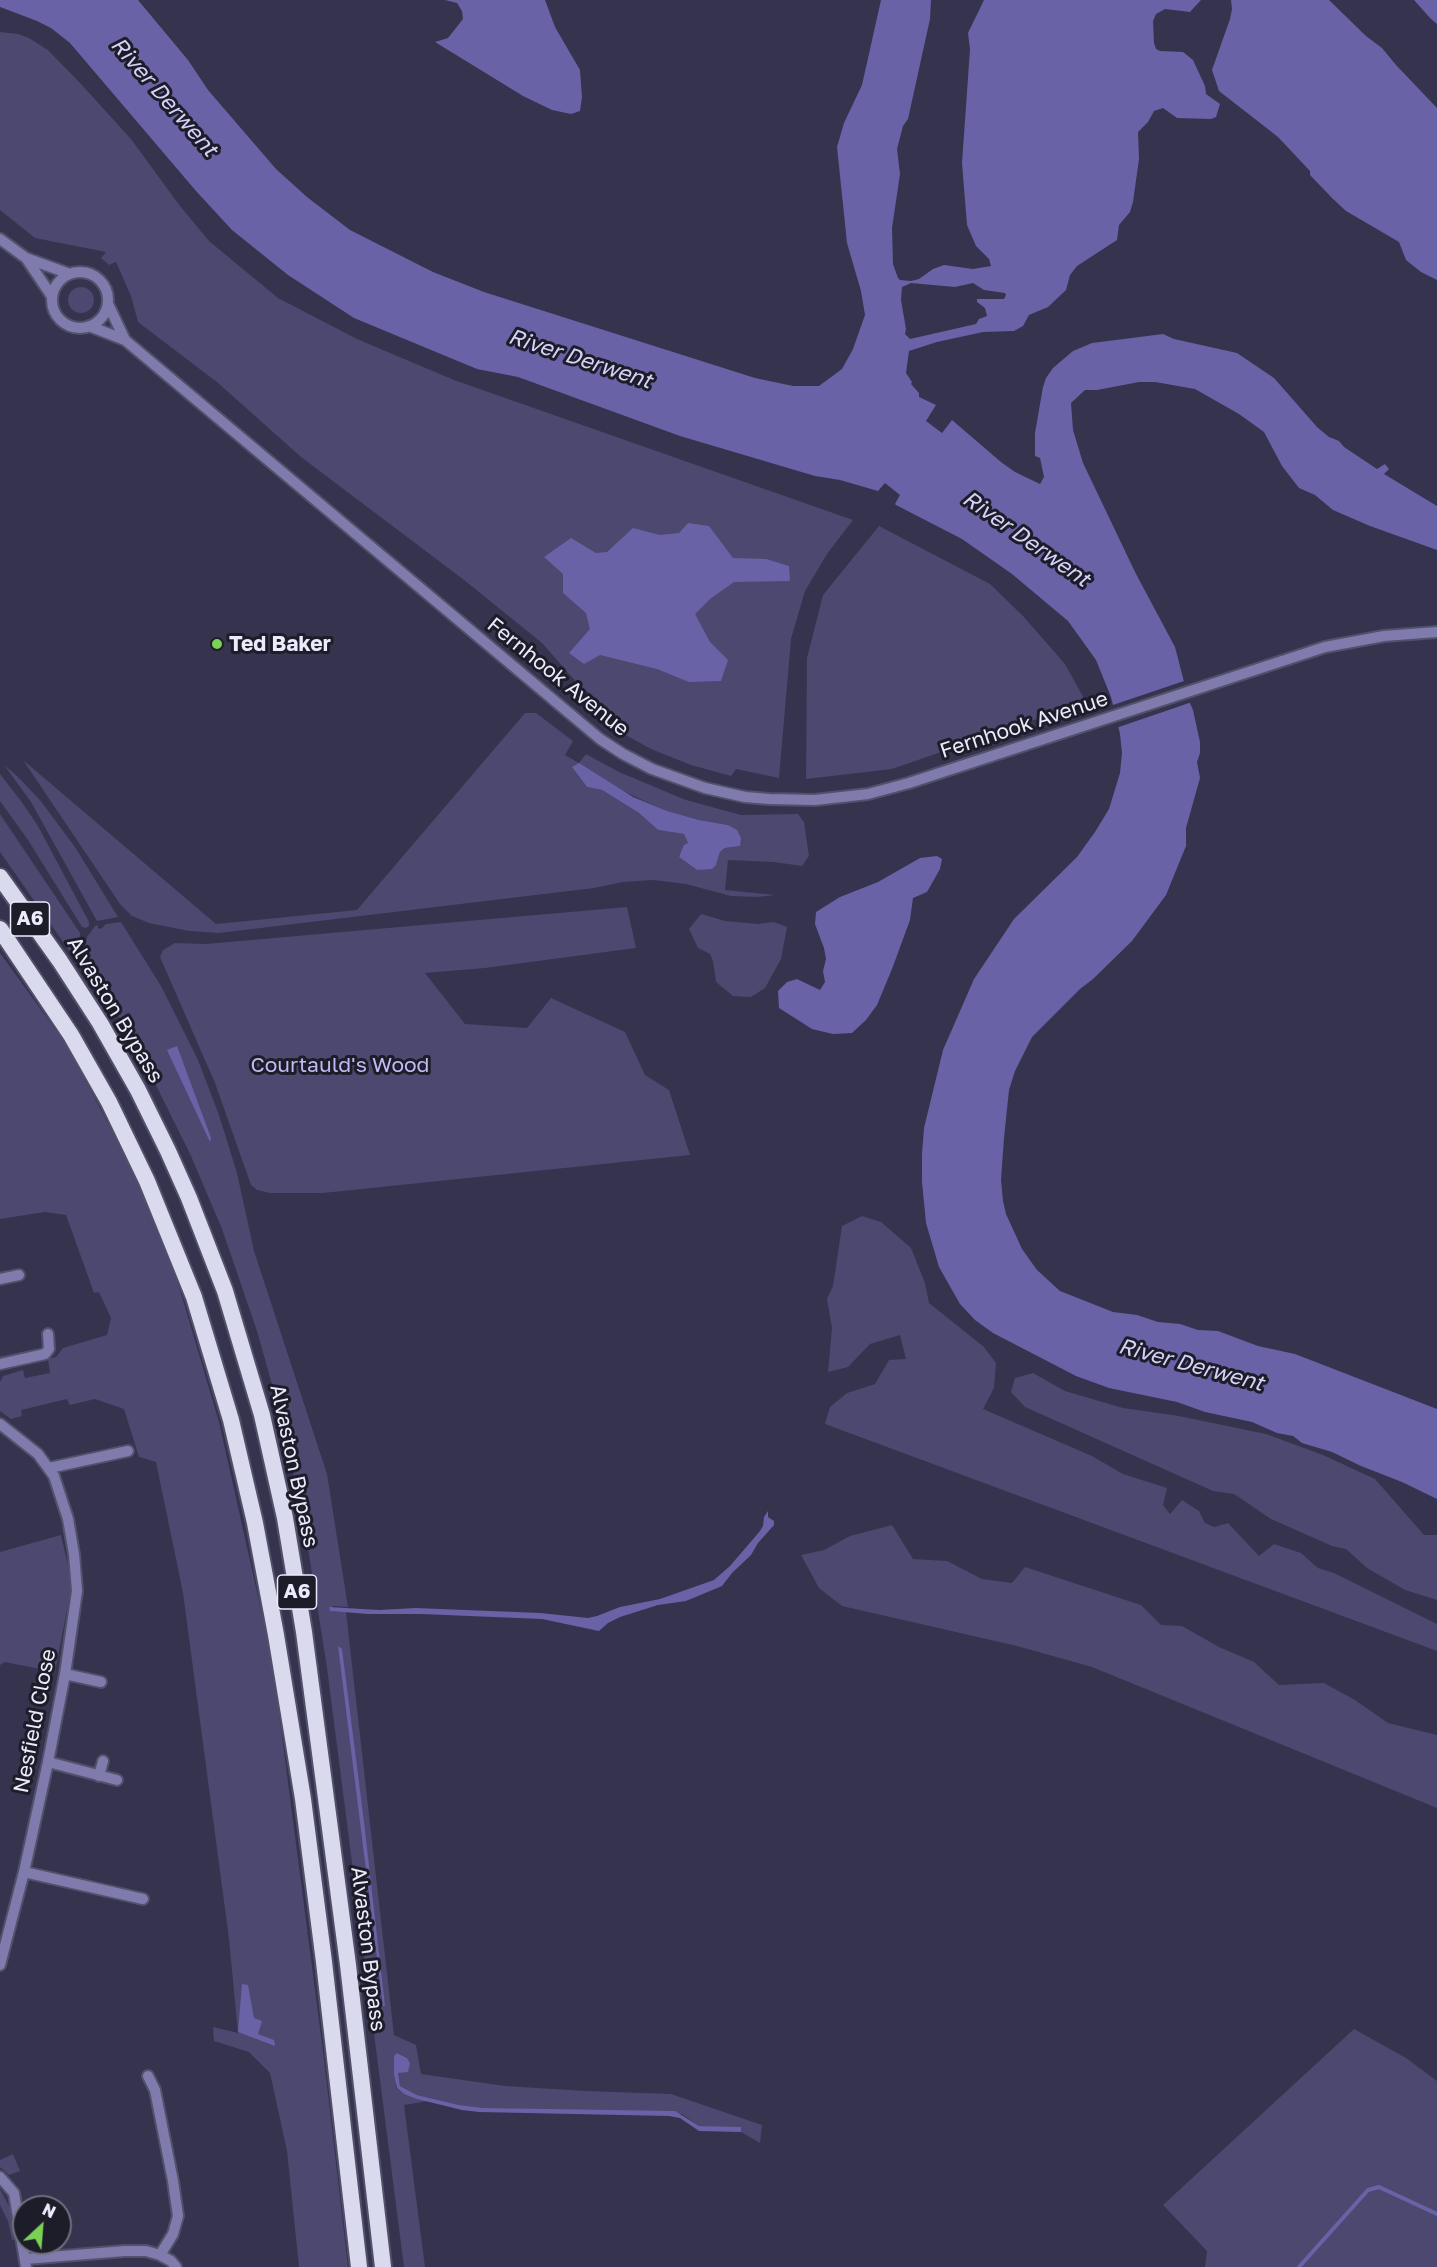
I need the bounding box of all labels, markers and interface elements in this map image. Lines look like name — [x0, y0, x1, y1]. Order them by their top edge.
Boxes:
water label: River Derwent — [105, 32, 223, 162]
water label: River Derwent — [505, 323, 655, 395]
water label: River Derwent — [957, 485, 1095, 593]
street label: Fernhook Avenue — [482, 612, 634, 742]
place label: Ted Baker — [229, 631, 331, 657]
marker: Ted Baker — [210, 637, 224, 651]
street label: Fernhook Avenue — [937, 686, 1111, 764]
road number: A6 — [10, 902, 50, 936]
street label: Alvaston Bypass — [61, 932, 169, 1088]
park label: Courtauld's Wood — [250, 1052, 430, 1078]
water label: River Derwent — [1116, 1333, 1266, 1397]
street label: Alvaston Bypass — [264, 1382, 324, 1550]
road number: A6 — [278, 1575, 316, 1609]
street label: Nesfield Close — [9, 1647, 61, 1795]
street label: Alvaston Bypass — [345, 1865, 391, 2033]
north arrow — [12, 2195, 72, 2255]
text: N — [39, 2199, 59, 2222]

